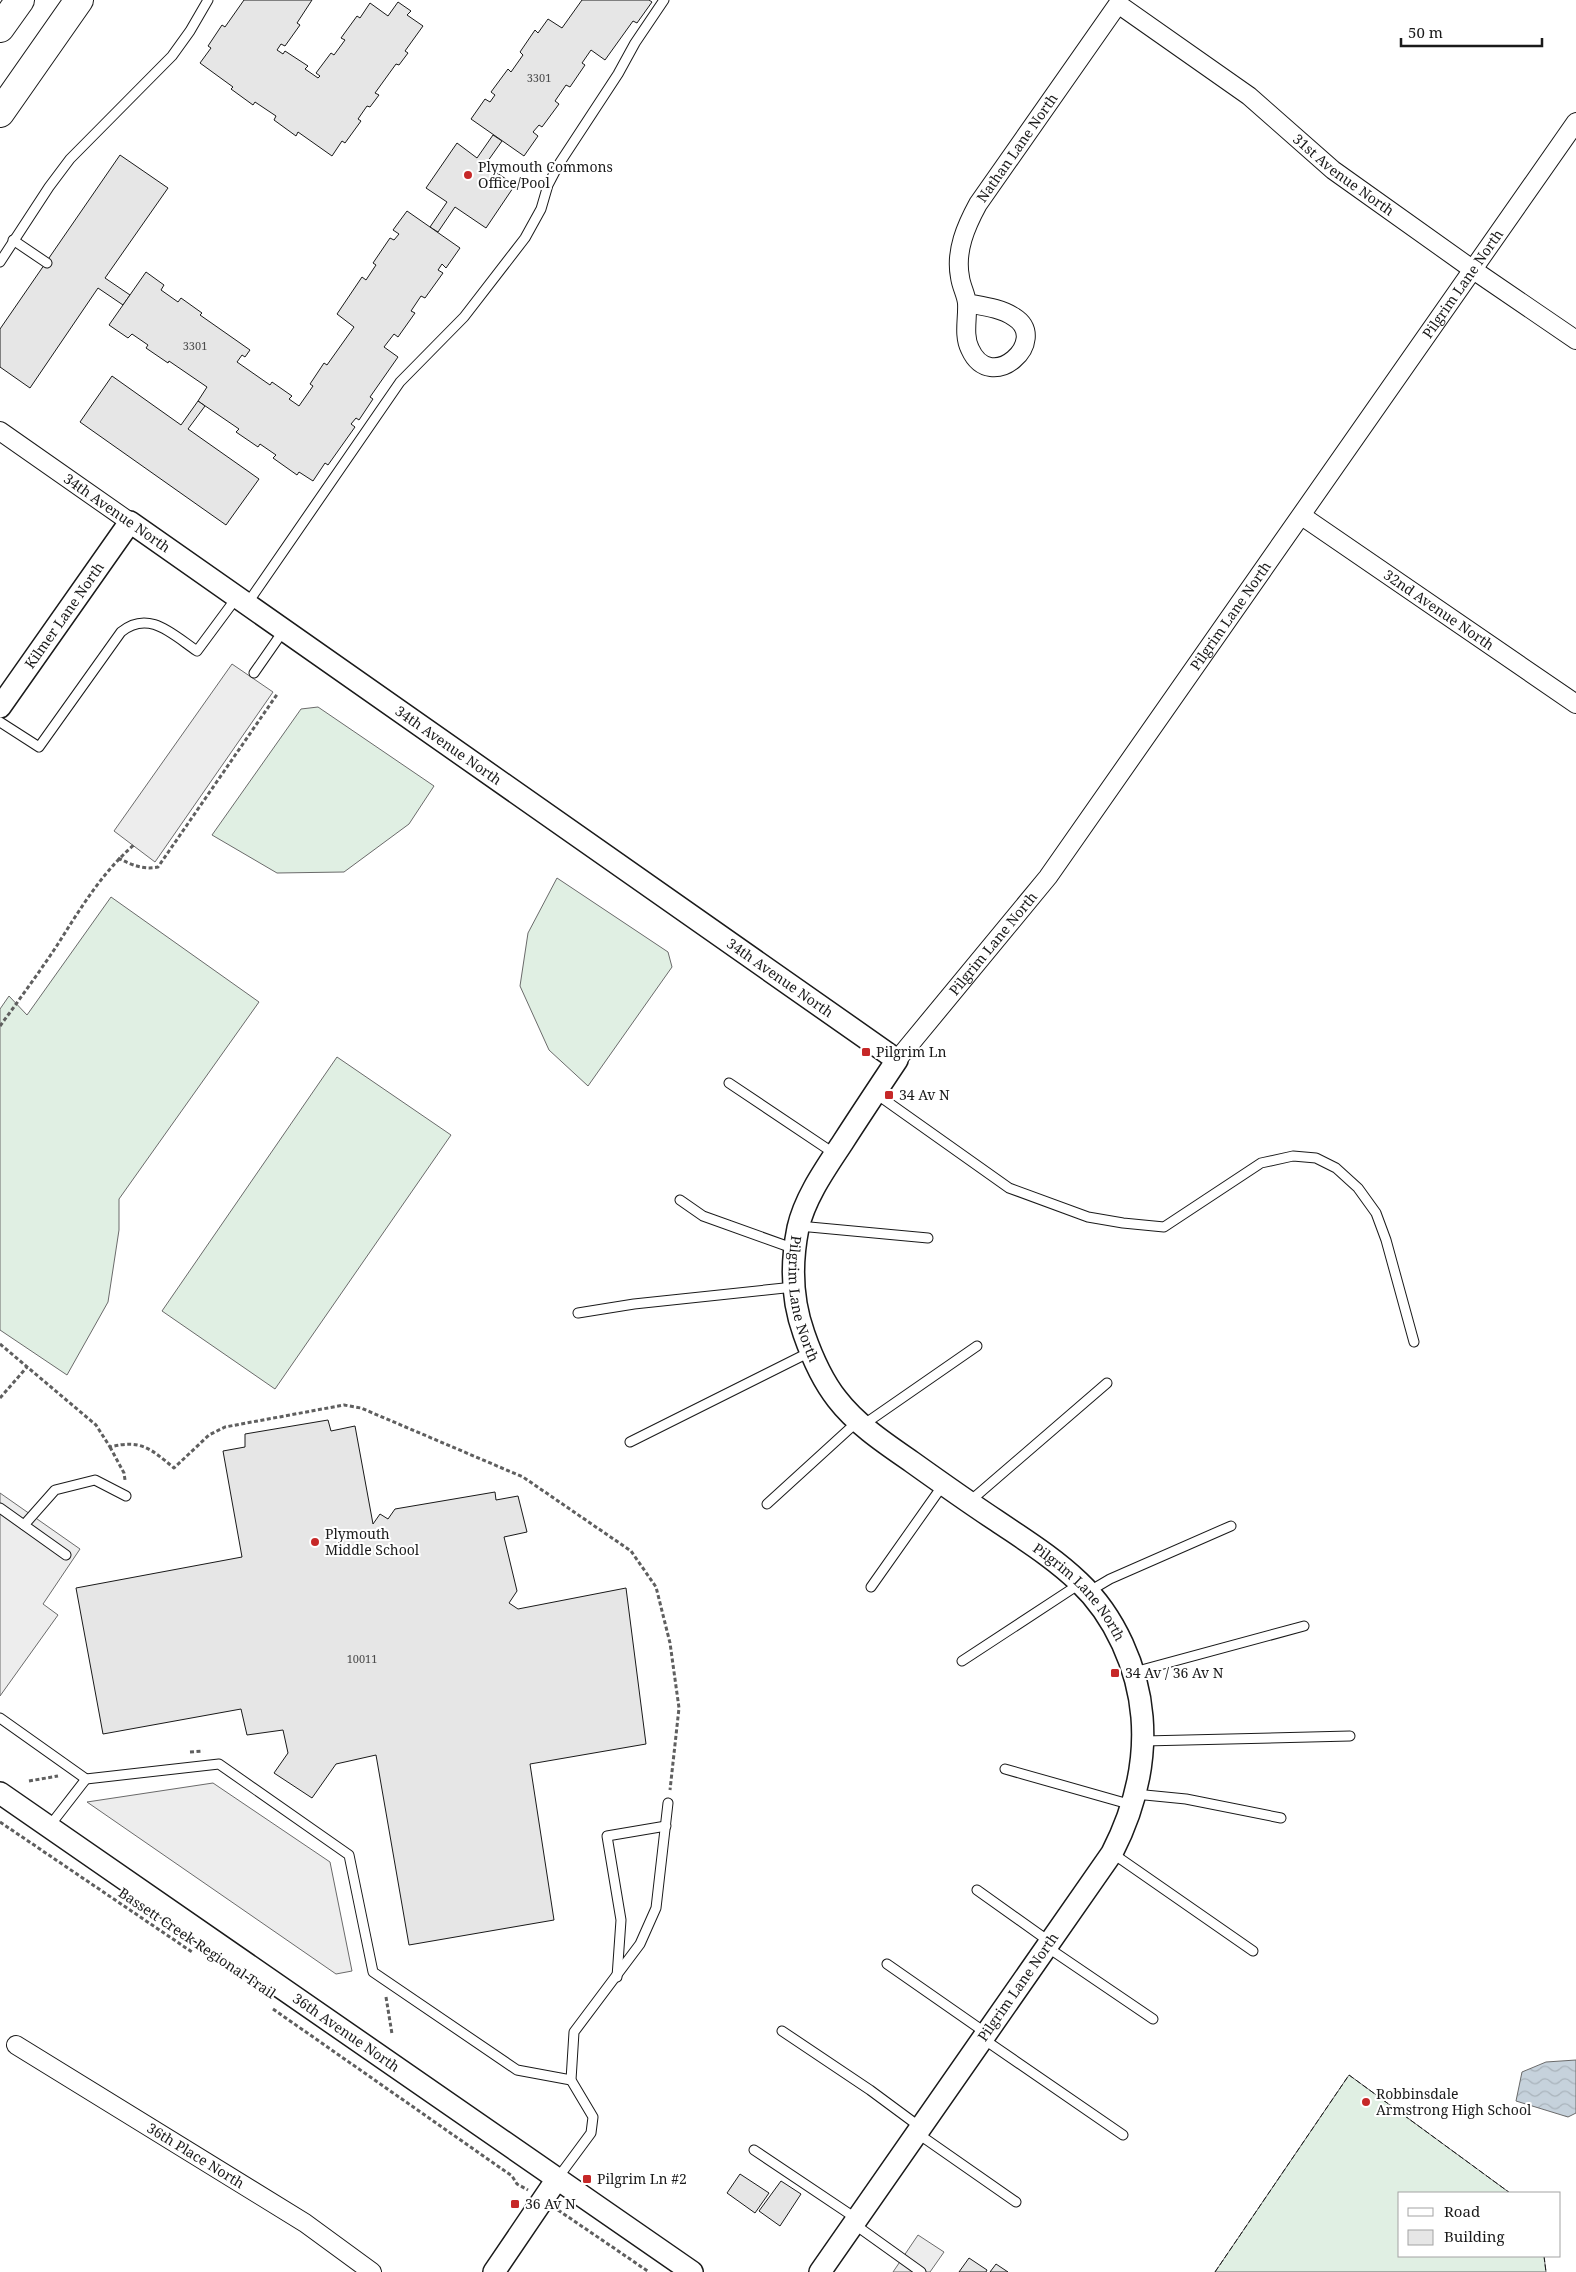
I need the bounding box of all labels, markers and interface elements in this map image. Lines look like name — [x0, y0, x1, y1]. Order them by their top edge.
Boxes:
scale bar — [1401, 15, 1542, 47]
text: 50 m — [1408, 22, 1443, 42]
house number: 3301 — [527, 70, 551, 85]
street label: Nathan Lane North — [972, 89, 1062, 206]
street label: 31st Avenue North — [1289, 129, 1398, 220]
place label: Plymouth Commons Office/Pool — [478, 157, 613, 192]
marker: Plymouth Commons Office/Pool — [462, 169, 474, 181]
street label: Pilgrim Lane North — [1418, 225, 1507, 342]
house number: 3301 — [183, 338, 207, 353]
street label: 34th Avenue North — [60, 469, 174, 557]
street label: Pilgrim Lane North — [1186, 557, 1275, 674]
street label: Kilmer Lane North — [20, 558, 108, 672]
street label: 32nd Avenue North — [1380, 565, 1498, 654]
street label: 34th Avenue North — [392, 701, 506, 789]
street label: Pilgrim Lane North — [944, 887, 1041, 999]
street label: 34th Avenue North — [723, 934, 837, 1022]
place label: Pilgrim Ln — [876, 1042, 947, 1061]
marker: Pilgrim Ln — [860, 1046, 872, 1058]
place label: 34 Av N — [899, 1085, 950, 1104]
marker: 34 Av N — [883, 1089, 895, 1101]
street label: Pilgrim Lane North — [785, 1234, 824, 1365]
place label: Plymouth Middle School — [325, 1524, 420, 1559]
marker: Plymouth Middle School — [309, 1536, 321, 1548]
street label: Pilgrim Lane North — [1029, 1538, 1130, 1644]
house number: 10011 — [347, 1651, 377, 1666]
place label: 34 Av / 36 Av N — [1125, 1663, 1224, 1682]
marker: 34 Av / 36 Av N — [1109, 1667, 1121, 1679]
street label: Bassett Creek Regional Trail — [115, 1883, 280, 2003]
street label: Pilgrim Lane North — [973, 1928, 1062, 2045]
street label: 36th Avenue North — [289, 1989, 404, 2076]
place label: Robbinsdale Armstrong High School — [1376, 2084, 1532, 2119]
marker: Robbinsdale Armstrong High School — [1360, 2096, 1372, 2108]
street label: 36th Place North — [144, 2118, 248, 2192]
place label: Pilgrim Ln #2 — [597, 2169, 687, 2188]
marker: Pilgrim Ln #2 — [581, 2173, 593, 2185]
legend — [1398, 2192, 1561, 2257]
place label: 36 Av N — [525, 2194, 576, 2213]
marker: 36 Av N — [509, 2198, 521, 2210]
text: Road — [1444, 2201, 1480, 2221]
text: Building — [1444, 2226, 1505, 2246]

